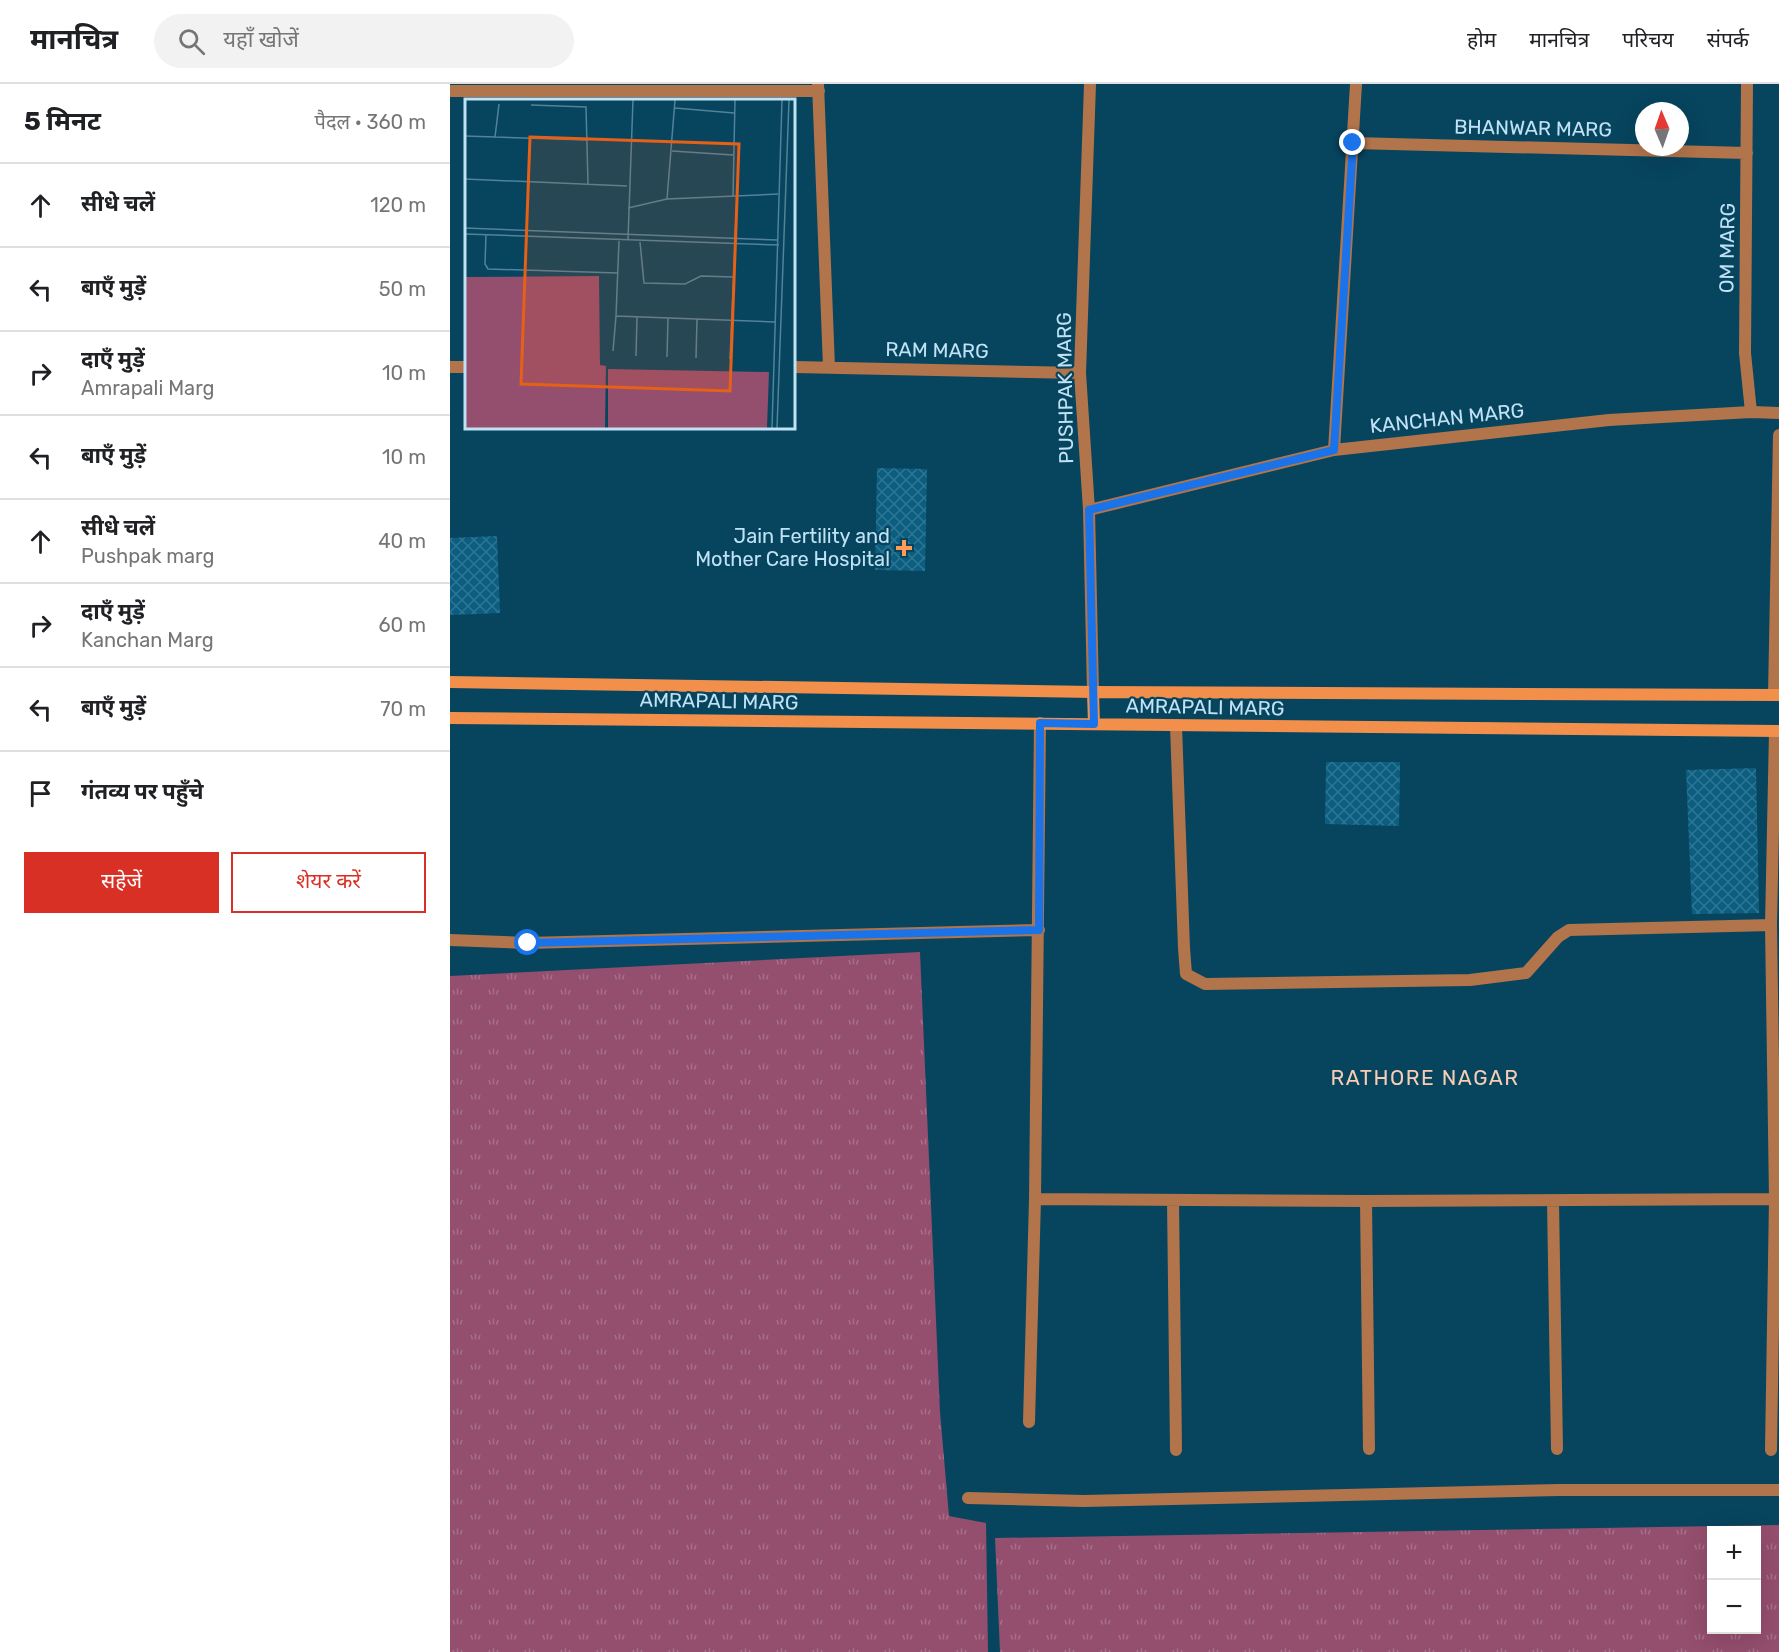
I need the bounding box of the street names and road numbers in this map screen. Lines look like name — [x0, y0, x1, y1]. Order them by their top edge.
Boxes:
street label: BHANWAR MARG — [1454, 115, 1612, 141]
street label: OM MARG — [1714, 203, 1740, 293]
street label: PUSHPAK MARG — [1052, 312, 1078, 464]
street label: RAM MARG — [885, 337, 989, 363]
street label: KANCHAN MARG — [1369, 398, 1525, 438]
street label: AMRAPALI MARG — [639, 688, 799, 714]
street label: AMRAPALI MARG — [1125, 694, 1285, 720]

